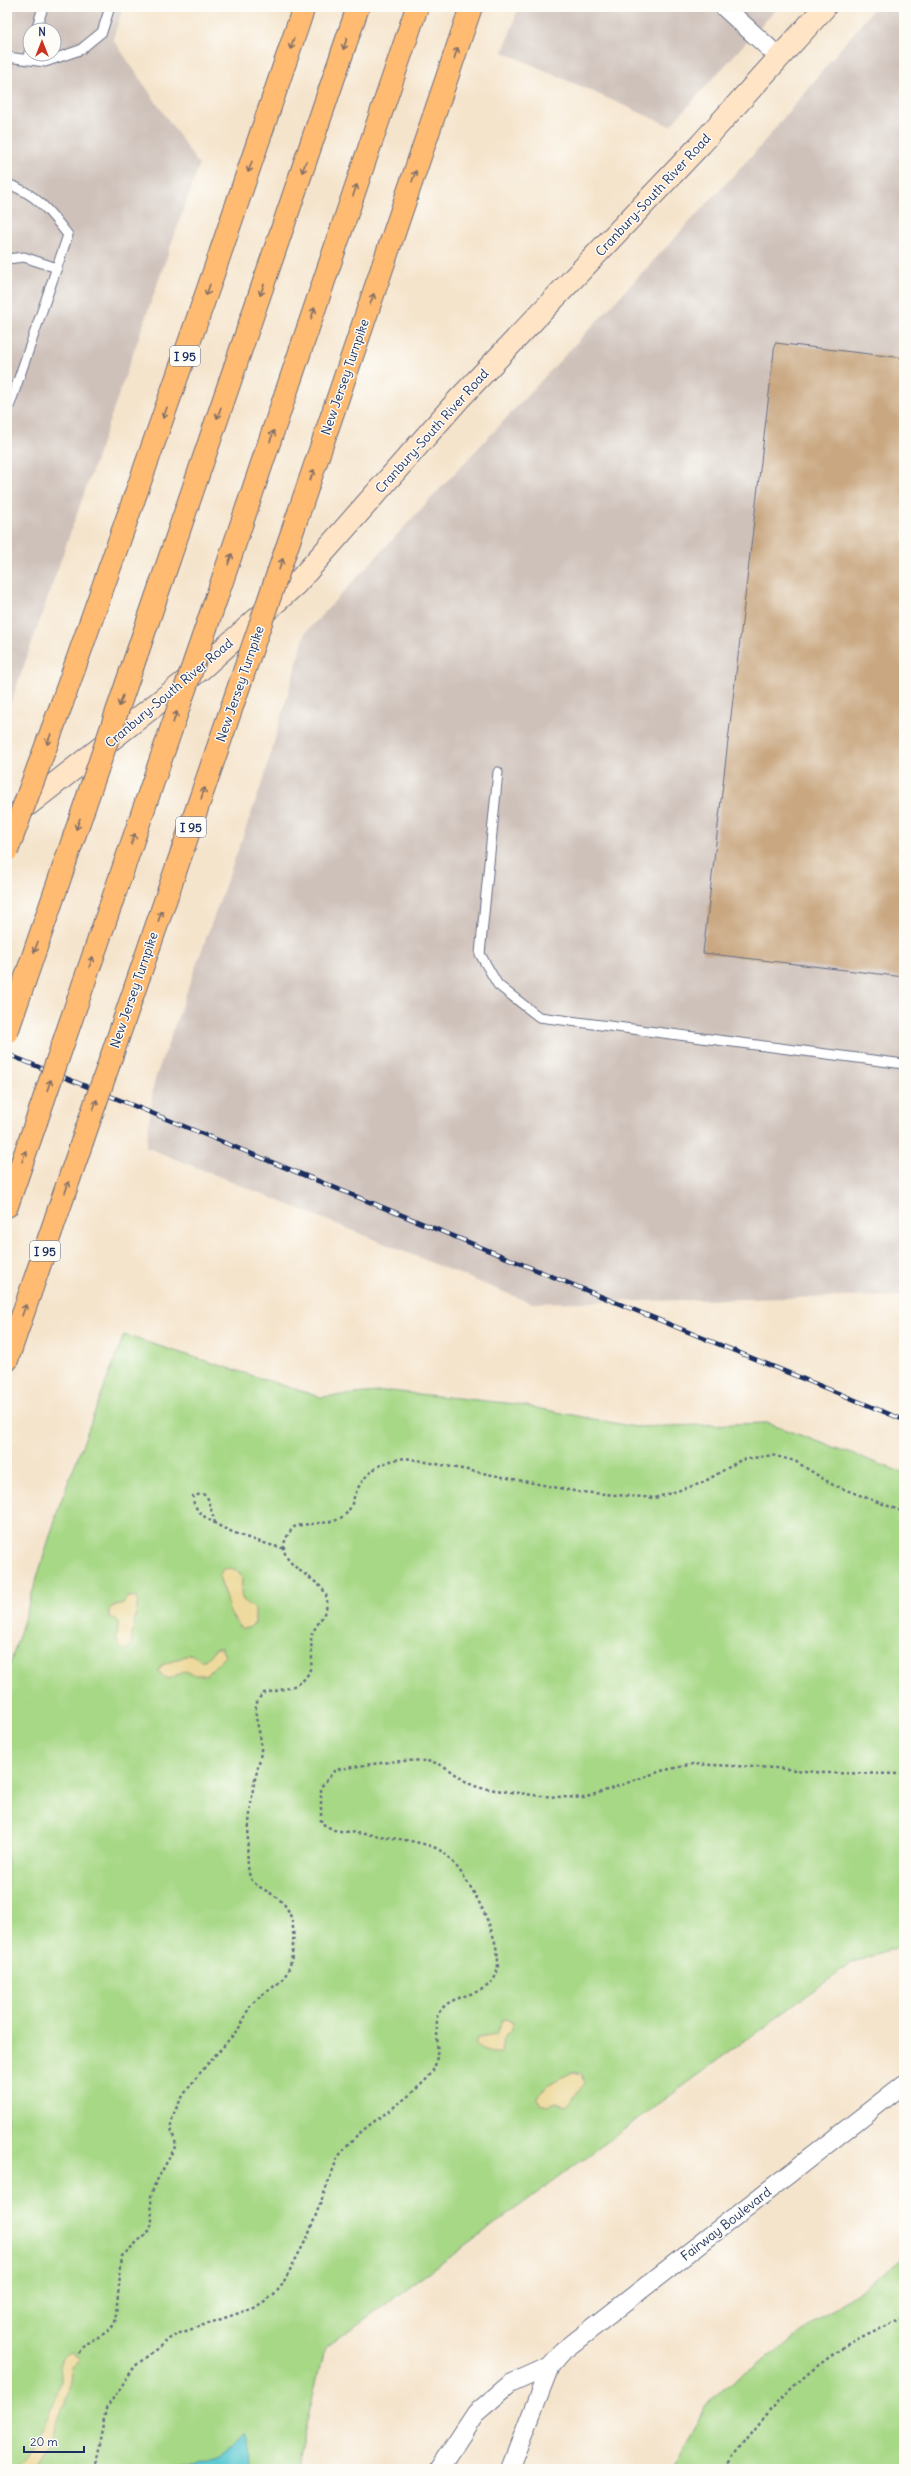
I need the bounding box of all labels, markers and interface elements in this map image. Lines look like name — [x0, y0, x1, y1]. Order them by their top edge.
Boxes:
north arrow — [22, 22, 62, 62]
text: N — [38, 25, 46, 39]
one-way arrow — [288, 37, 295, 50]
one-way arrow — [341, 38, 349, 50]
one-way arrow — [452, 47, 460, 59]
street label: Cranbury-South River Road — [592, 130, 715, 260]
one-way arrow — [246, 160, 253, 173]
one-way arrow — [299, 161, 307, 173]
one-way arrow — [411, 169, 418, 182]
one-way arrow — [352, 184, 360, 196]
one-way arrow — [204, 283, 211, 296]
one-way arrow — [257, 284, 265, 296]
one-way arrow — [369, 292, 376, 305]
one-way arrow — [310, 307, 318, 319]
street label: New Jersey Turnpike — [317, 317, 373, 437]
road number: I 95 — [170, 346, 200, 366]
street label: Cranbury-South River Road — [372, 365, 493, 497]
one-way arrow — [161, 406, 168, 419]
one-way arrow — [215, 407, 223, 419]
one-way arrow — [268, 431, 276, 443]
one-way arrow — [309, 468, 316, 481]
one-way arrow — [227, 553, 234, 566]
one-way arrow — [278, 559, 286, 571]
street label: New Jersey Turnpike — [212, 624, 268, 744]
street label: Cranbury-South River Road — [102, 634, 237, 751]
one-way arrow — [116, 695, 124, 707]
one-way arrow — [172, 711, 180, 723]
one-way arrow — [44, 733, 52, 745]
one-way arrow — [199, 787, 207, 799]
road number: I 95 — [176, 817, 206, 837]
one-way arrow — [73, 818, 81, 830]
one-way arrow — [130, 833, 137, 846]
one-way arrow — [157, 910, 164, 923]
street label: New Jersey Turnpike — [106, 930, 162, 1050]
one-way arrow — [32, 941, 39, 954]
one-way arrow — [88, 956, 95, 969]
one-way arrow — [45, 1080, 53, 1092]
one-way arrow — [92, 1099, 99, 1112]
one-way arrow — [21, 1150, 29, 1162]
one-way arrow — [64, 1180, 71, 1193]
road number: I 95 — [30, 1241, 60, 1261]
one-way arrow — [21, 1304, 29, 1316]
street label: Fairway Boulevard — [677, 2183, 775, 2265]
scale bar — [24, 2428, 84, 2454]
text: 20 m — [30, 2434, 58, 2449]

